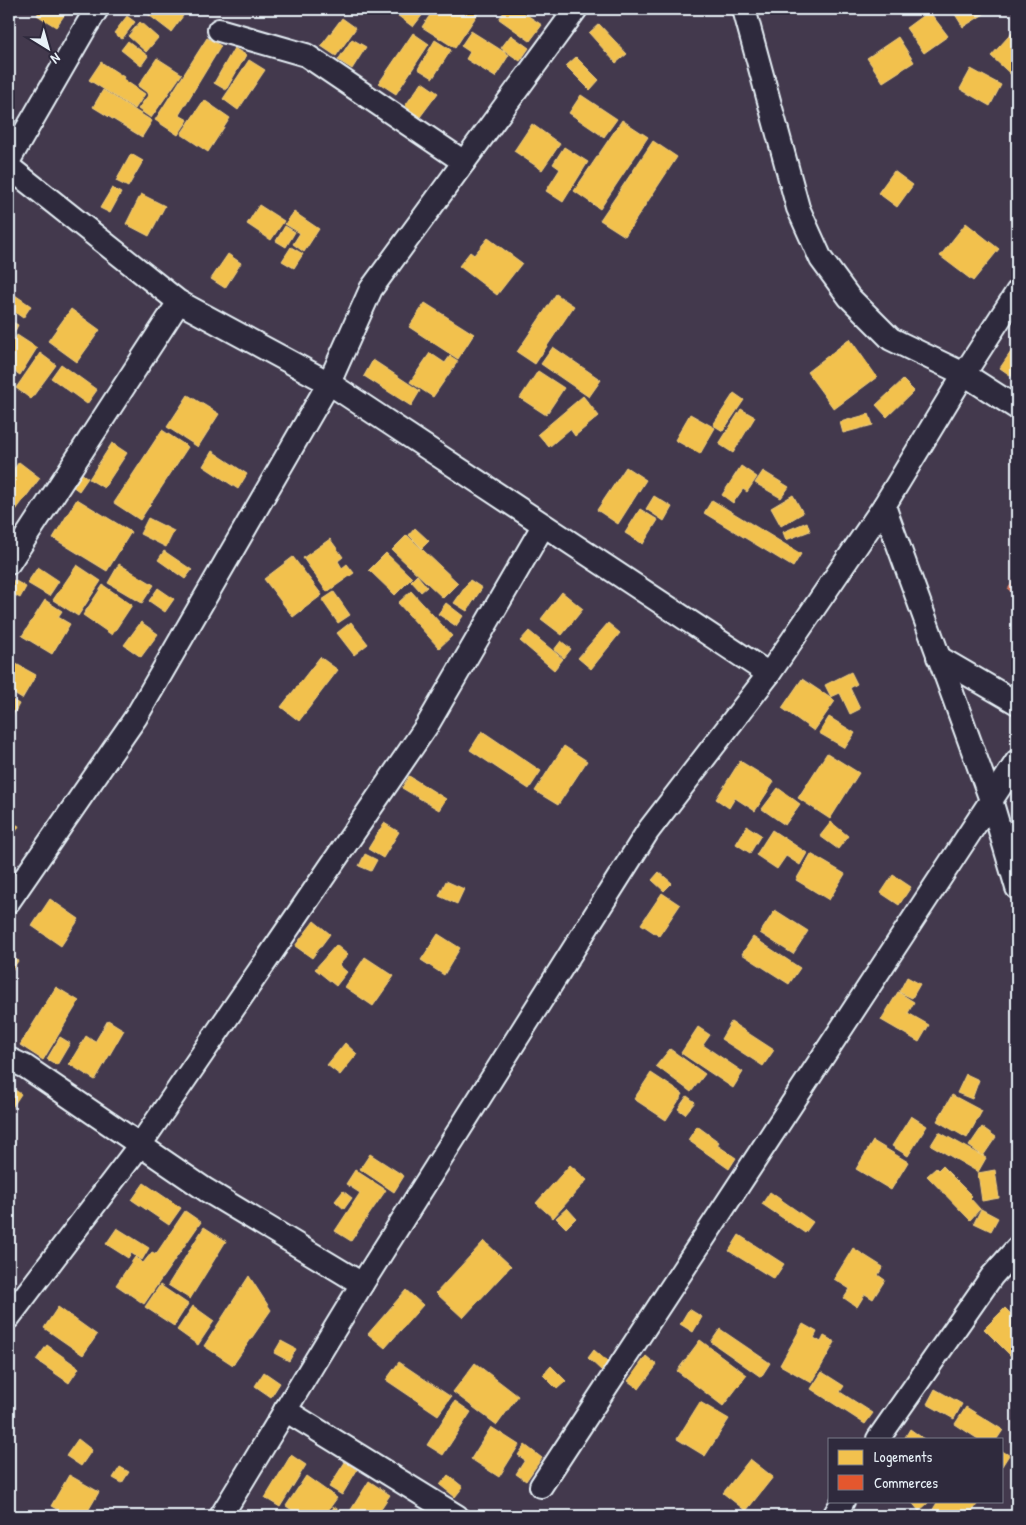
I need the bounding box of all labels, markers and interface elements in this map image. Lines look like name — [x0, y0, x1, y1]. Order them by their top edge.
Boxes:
north arrow — [22, 22, 72, 72]
text: N — [47, 49, 65, 69]
legend — [828, 1438, 1004, 1502]
text: Logements — [874, 1446, 932, 1467]
text: Commerces — [874, 1472, 938, 1493]

